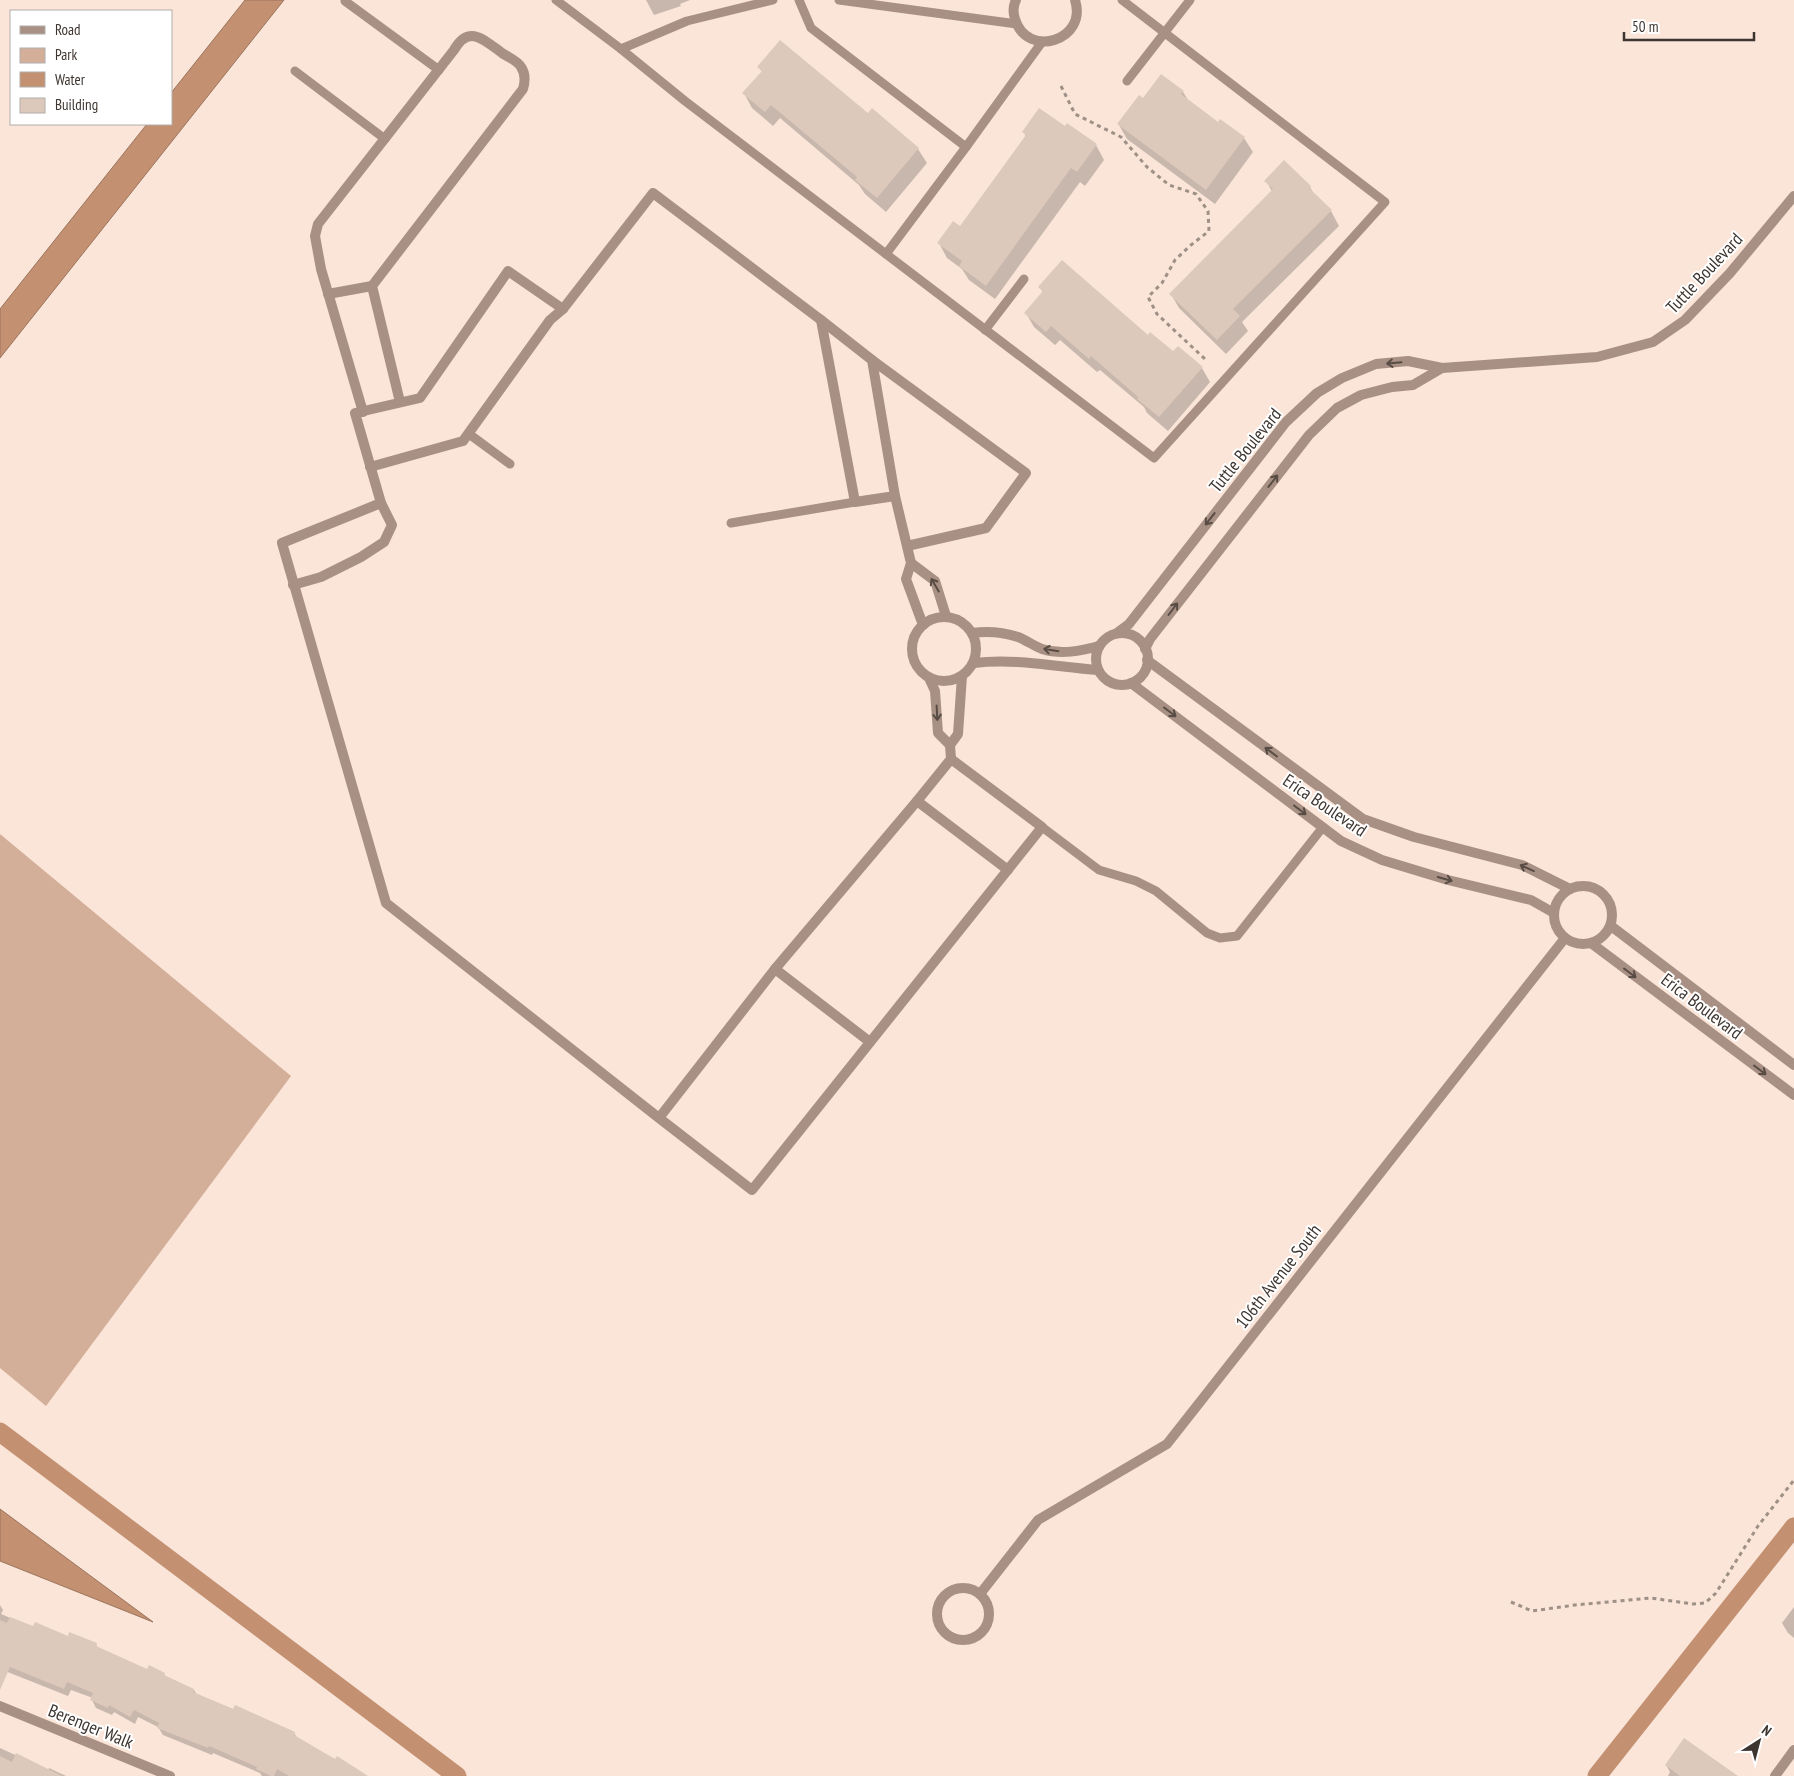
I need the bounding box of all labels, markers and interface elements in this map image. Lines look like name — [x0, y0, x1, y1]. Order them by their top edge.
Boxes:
legend — [10, 10, 172, 125]
scale bar — [1624, 10, 1754, 42]
text: 50 m — [1632, 17, 1658, 36]
text: Road — [55, 20, 81, 39]
text: Park — [55, 45, 77, 64]
text: Water — [55, 70, 86, 89]
text: Building — [55, 95, 98, 114]
street label: Tuttle Boulevard — [1661, 228, 1747, 318]
one-way arrow — [1387, 358, 1403, 367]
street label: Tuttle Boulevard — [1204, 403, 1286, 497]
one-way arrow — [1267, 474, 1278, 487]
one-way arrow — [1205, 512, 1216, 525]
one-way arrow — [930, 578, 940, 593]
one-way arrow — [1168, 603, 1179, 616]
one-way arrow — [1044, 645, 1060, 655]
one-way arrow — [932, 705, 941, 721]
one-way arrow — [1163, 707, 1177, 717]
one-way arrow — [1265, 747, 1278, 758]
street label: Erica Boulevard — [1279, 769, 1371, 841]
one-way arrow — [1293, 805, 1307, 815]
one-way arrow — [1519, 862, 1534, 872]
one-way arrow — [1437, 875, 1453, 884]
one-way arrow — [1623, 967, 1636, 978]
street label: Erica Boulevard — [1657, 968, 1747, 1044]
one-way arrow — [1753, 1065, 1767, 1075]
street label: 106th Avenue South — [1230, 1219, 1326, 1333]
street label: Berenger Walk — [45, 1699, 137, 1753]
north arrow — [1734, 1716, 1784, 1766]
text: N — [1758, 1721, 1775, 1740]

